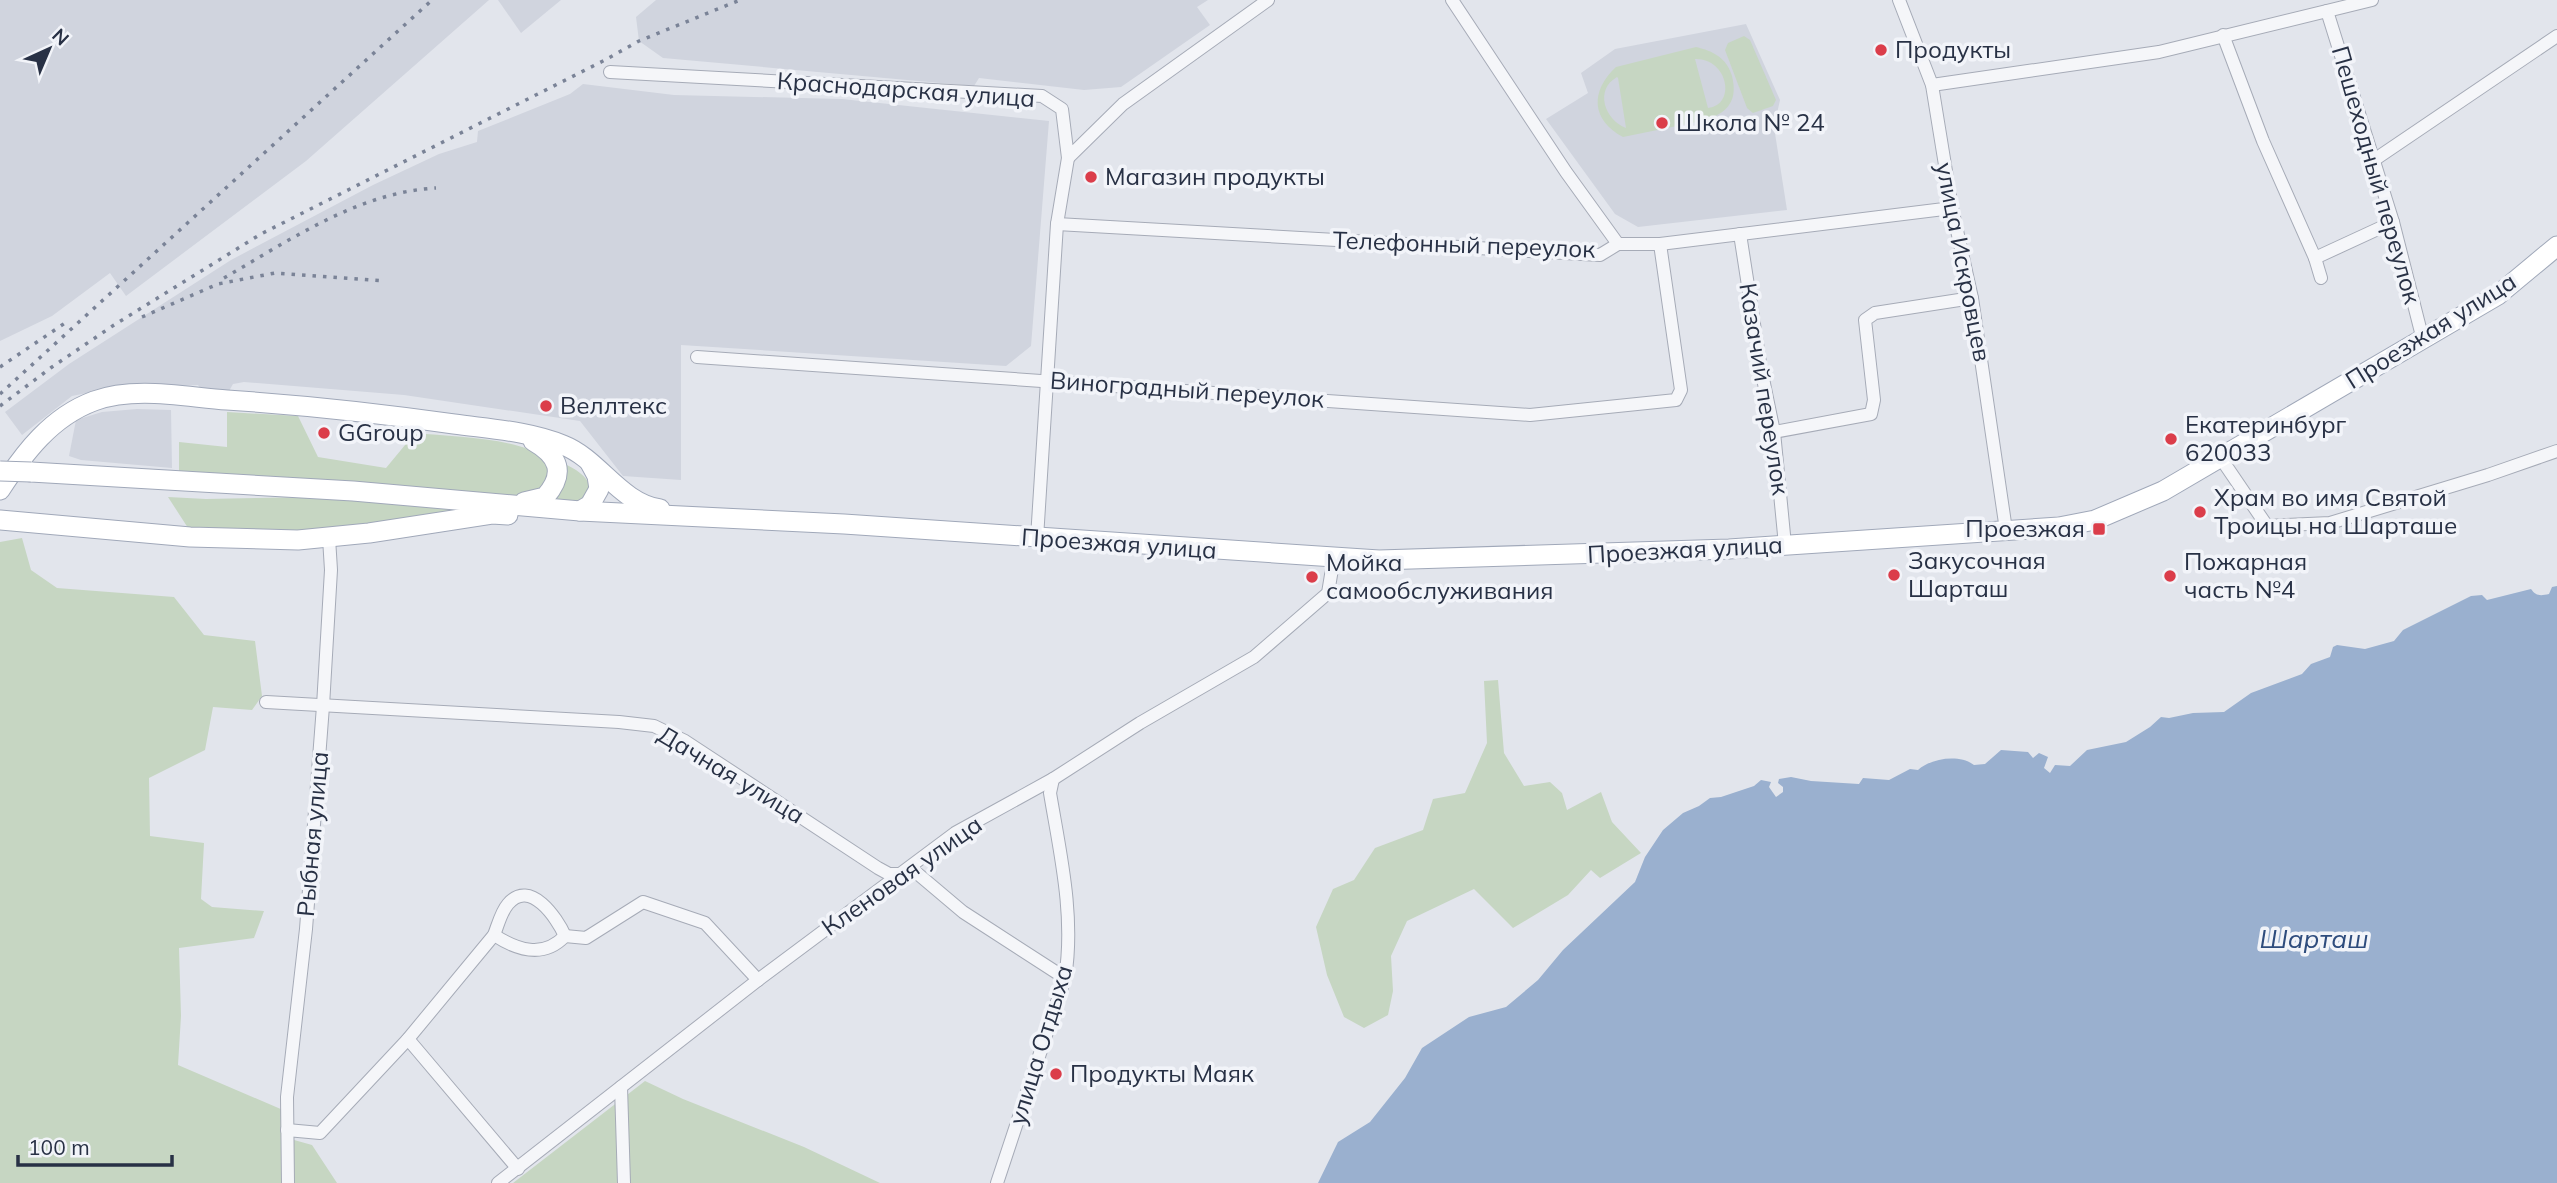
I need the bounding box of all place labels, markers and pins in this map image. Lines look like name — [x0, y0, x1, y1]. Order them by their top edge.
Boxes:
place label: Продукты — [1895, 34, 2011, 64]
marker: Продукты — [1873, 42, 1889, 58]
place label: Школа № 24 — [1676, 107, 1825, 137]
marker: Школа № 24 — [1654, 115, 1670, 131]
place label: Магазин продукты — [1105, 161, 1325, 191]
marker: Магазин продукты — [1083, 169, 1099, 185]
place label: Веллтекс — [560, 390, 667, 420]
marker: Веллтекс — [538, 398, 554, 414]
place label: Екатеринбург 620033 — [2185, 409, 2347, 467]
place label: GGroup — [338, 417, 424, 447]
marker: GGroup — [316, 425, 332, 441]
marker: Екатеринбург 620033 — [2163, 431, 2179, 447]
place label: Храм во имя Святой Троицы на Шарташе — [2214, 482, 2457, 540]
marker: Храм во имя Святой Троицы на Шарташе — [2192, 504, 2208, 520]
place label: Проезжая — [1965, 513, 2085, 543]
marker: Проезжая — [2091, 521, 2107, 537]
place label: Закусочная Шарташ — [1908, 545, 2046, 603]
place label: Пожарная часть №4 — [2184, 546, 2307, 604]
place label: Мойка самообслуживания — [1326, 547, 1553, 605]
marker: Закусочная Шарташ — [1886, 567, 1902, 583]
marker: Пожарная часть №4 — [2162, 568, 2178, 584]
marker: Мойка самообслуживания — [1304, 569, 1320, 585]
place label: Продукты Маяк — [1070, 1058, 1254, 1088]
marker: Продукты Маяк — [1048, 1066, 1064, 1082]

